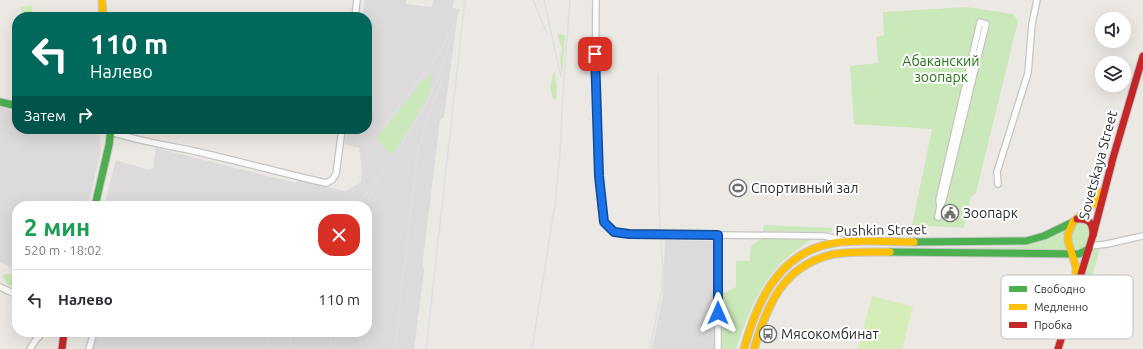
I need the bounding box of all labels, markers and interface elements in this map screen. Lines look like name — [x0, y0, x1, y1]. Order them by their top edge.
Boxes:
map controls — [1095, 12, 1131, 92]
button: sound — [1095, 12, 1131, 48]
icon: left — [24, 28, 76, 80]
text: 110 m — [90, 28, 168, 59]
pin — [578, 37, 612, 71]
icon: arrive — [584, 43, 606, 65]
park label: Абаканский зоопарк — [902, 53, 980, 85]
button: layers — [1095, 56, 1131, 92]
text: Налево — [90, 61, 153, 81]
icon: right — [74, 104, 96, 126]
text: Затем — [24, 107, 66, 124]
street label: Sovetskaya Street — [1076, 108, 1120, 221]
sports icon: Спортивный зал — [728, 178, 748, 198]
place label: Спортивный зал — [751, 180, 858, 196]
public building icon: Зоопарк — [940, 203, 960, 223]
place label: Зоопарк — [963, 205, 1018, 221]
text: 2 мин — [24, 214, 90, 241]
button: close — [318, 214, 360, 256]
street label: Pushkin Street — [835, 221, 927, 239]
text: 520 m · 18:02 — [24, 243, 102, 257]
legend — [1001, 275, 1133, 339]
text: Свободно — [1034, 283, 1085, 295]
icon: left — [24, 289, 46, 311]
text: Налево — [58, 291, 113, 308]
text: 110 m — [318, 291, 360, 308]
position arrow — [697, 292, 739, 334]
text: Медленно — [1034, 301, 1088, 313]
text: Пробка — [1034, 319, 1072, 331]
bus stop icon: Мясокомбинат — [758, 324, 778, 344]
place label: Мясокомбинат — [781, 326, 879, 342]

